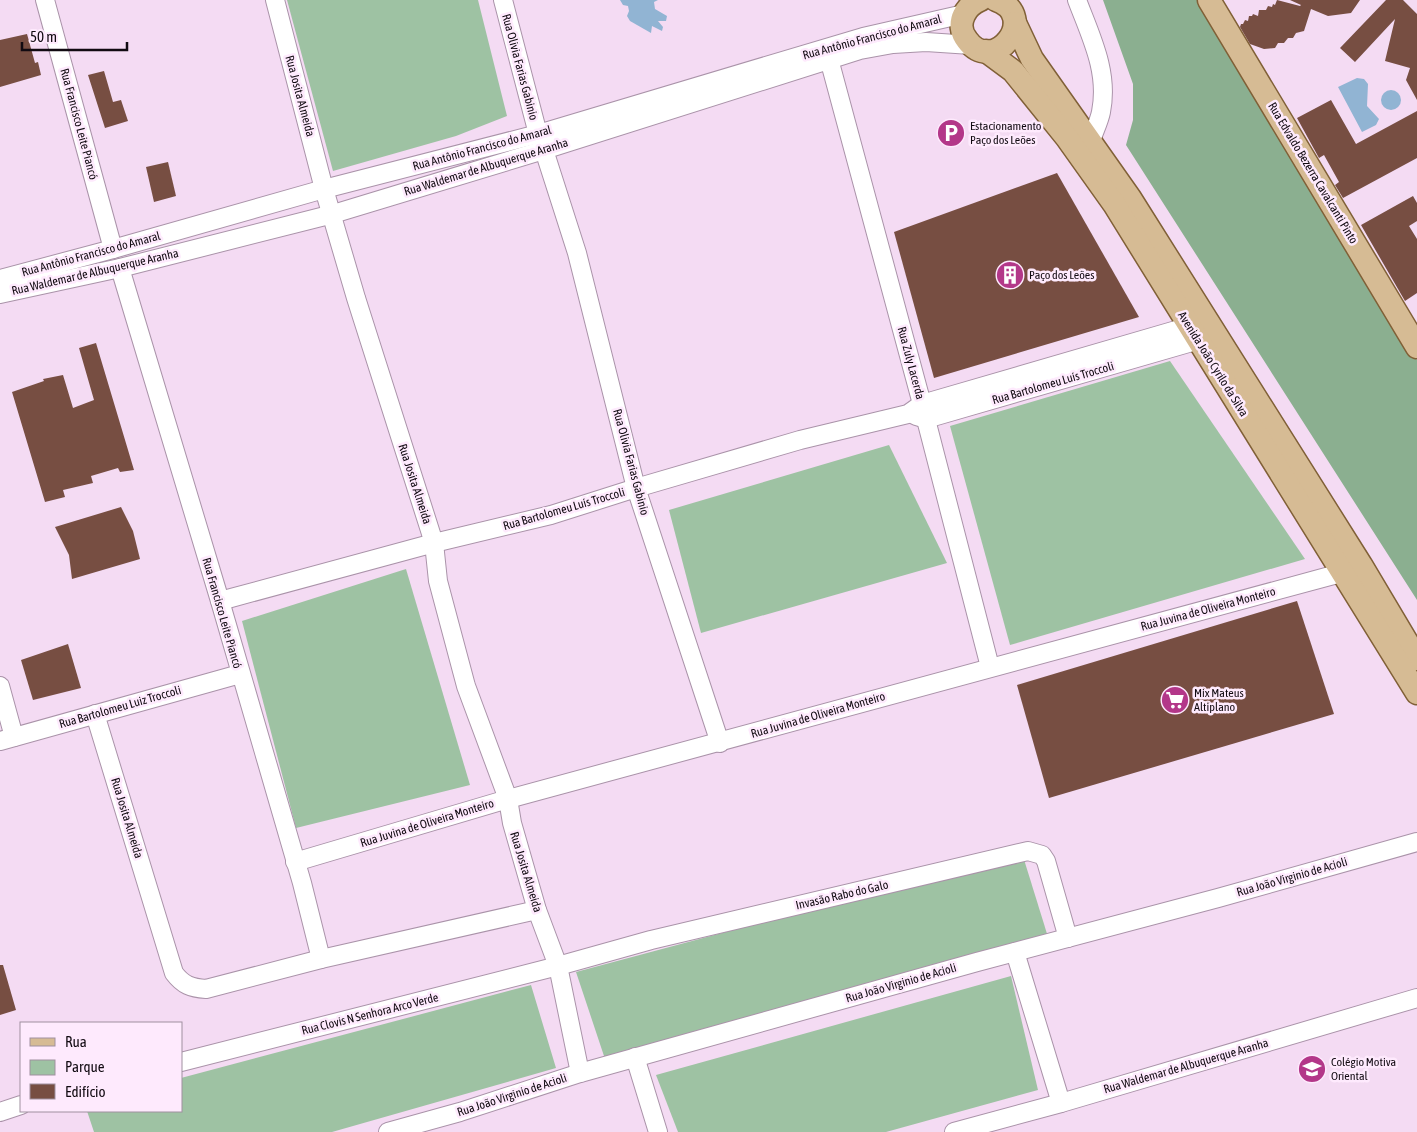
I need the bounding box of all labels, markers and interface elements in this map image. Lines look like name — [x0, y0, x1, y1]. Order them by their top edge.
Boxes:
street label: Rua Olivia Farias Gabinio — [499, 12, 541, 122]
street label: Rua Antônio Francisco do Amaral — [801, 12, 944, 62]
scale bar — [22, 20, 128, 52]
text: 50 m — [30, 28, 57, 45]
street label: Rua Josita Almeida — [282, 54, 318, 138]
street label: Rua Francisco Leite Piancó — [57, 67, 101, 182]
street label: Rua Edvaldo Bezerra Cavalcanti Pinto — [1265, 100, 1361, 247]
parking icon: Estacionamento Paço dos Leões — [936, 118, 966, 148]
place label: Estacionamento Paço dos Leões — [970, 119, 1042, 147]
street label: Rua Antônio Francisco do Amaral — [411, 123, 554, 173]
street label: Rua Waldemar de Albuquerque Aranha — [402, 135, 570, 199]
street label: Rua Antônio Francisco do Amaral — [20, 229, 163, 279]
street label: Rua Waldemar de Albuquerque Aranha — [10, 246, 180, 298]
building icon: Paço dos Leões — [995, 260, 1025, 290]
place label: Paço dos Leões — [1029, 268, 1095, 282]
street label: Avenida João Cyrilo da Silva — [1175, 309, 1251, 419]
street label: Rua Zuly Lacerda — [895, 325, 927, 401]
street label: Rua Bartolomeu Luís Troccoli — [990, 359, 1116, 407]
street label: Rua Olivia Farias Gabinio — [610, 407, 652, 517]
street label: Rua Josita Almeida — [395, 442, 435, 526]
street label: Rua Bartolomeu Luís Troccoli — [501, 485, 627, 533]
street label: Rua Francisco Leite Piancó — [199, 556, 245, 670]
street label: Rua Juvina de Oliveira Monteiro — [1139, 584, 1277, 634]
street label: Rua Bartolomeu Luiz Troccoli — [57, 683, 183, 731]
supermarket icon: Mix Mateus Altiplano — [1160, 685, 1190, 715]
place label: Mix Mateus Altiplano — [1194, 686, 1244, 714]
street label: Rua Juvina de Oliveira Monteiro — [749, 689, 887, 741]
street label: Rua Josita Almeida — [108, 776, 146, 860]
street label: Rua Juvina de Oliveira Monteiro — [359, 796, 496, 850]
street label: Rua Josita Almeida — [507, 830, 545, 914]
street label: Rua João Virginio de Acioli — [1235, 855, 1349, 899]
street label: Invasão Rabo do Galo — [794, 877, 890, 912]
street label: Rua João Virginio de Acioli — [844, 961, 958, 1005]
street label: Rua Clovis N Senhora Arco Verde — [300, 990, 440, 1038]
legend — [20, 1022, 182, 1112]
text: Rua — [65, 1033, 87, 1050]
street label: Rua Waldemar de Albuquerque Aranha — [1102, 1036, 1270, 1096]
school or university icon: Colégio Motiva Oriental — [1297, 1054, 1327, 1084]
place label: Colégio Motiva Oriental — [1331, 1055, 1396, 1083]
text: Parque — [65, 1058, 105, 1075]
street label: Rua João Virginio de Acioli — [455, 1071, 569, 1119]
text: Edifício — [65, 1083, 106, 1100]

